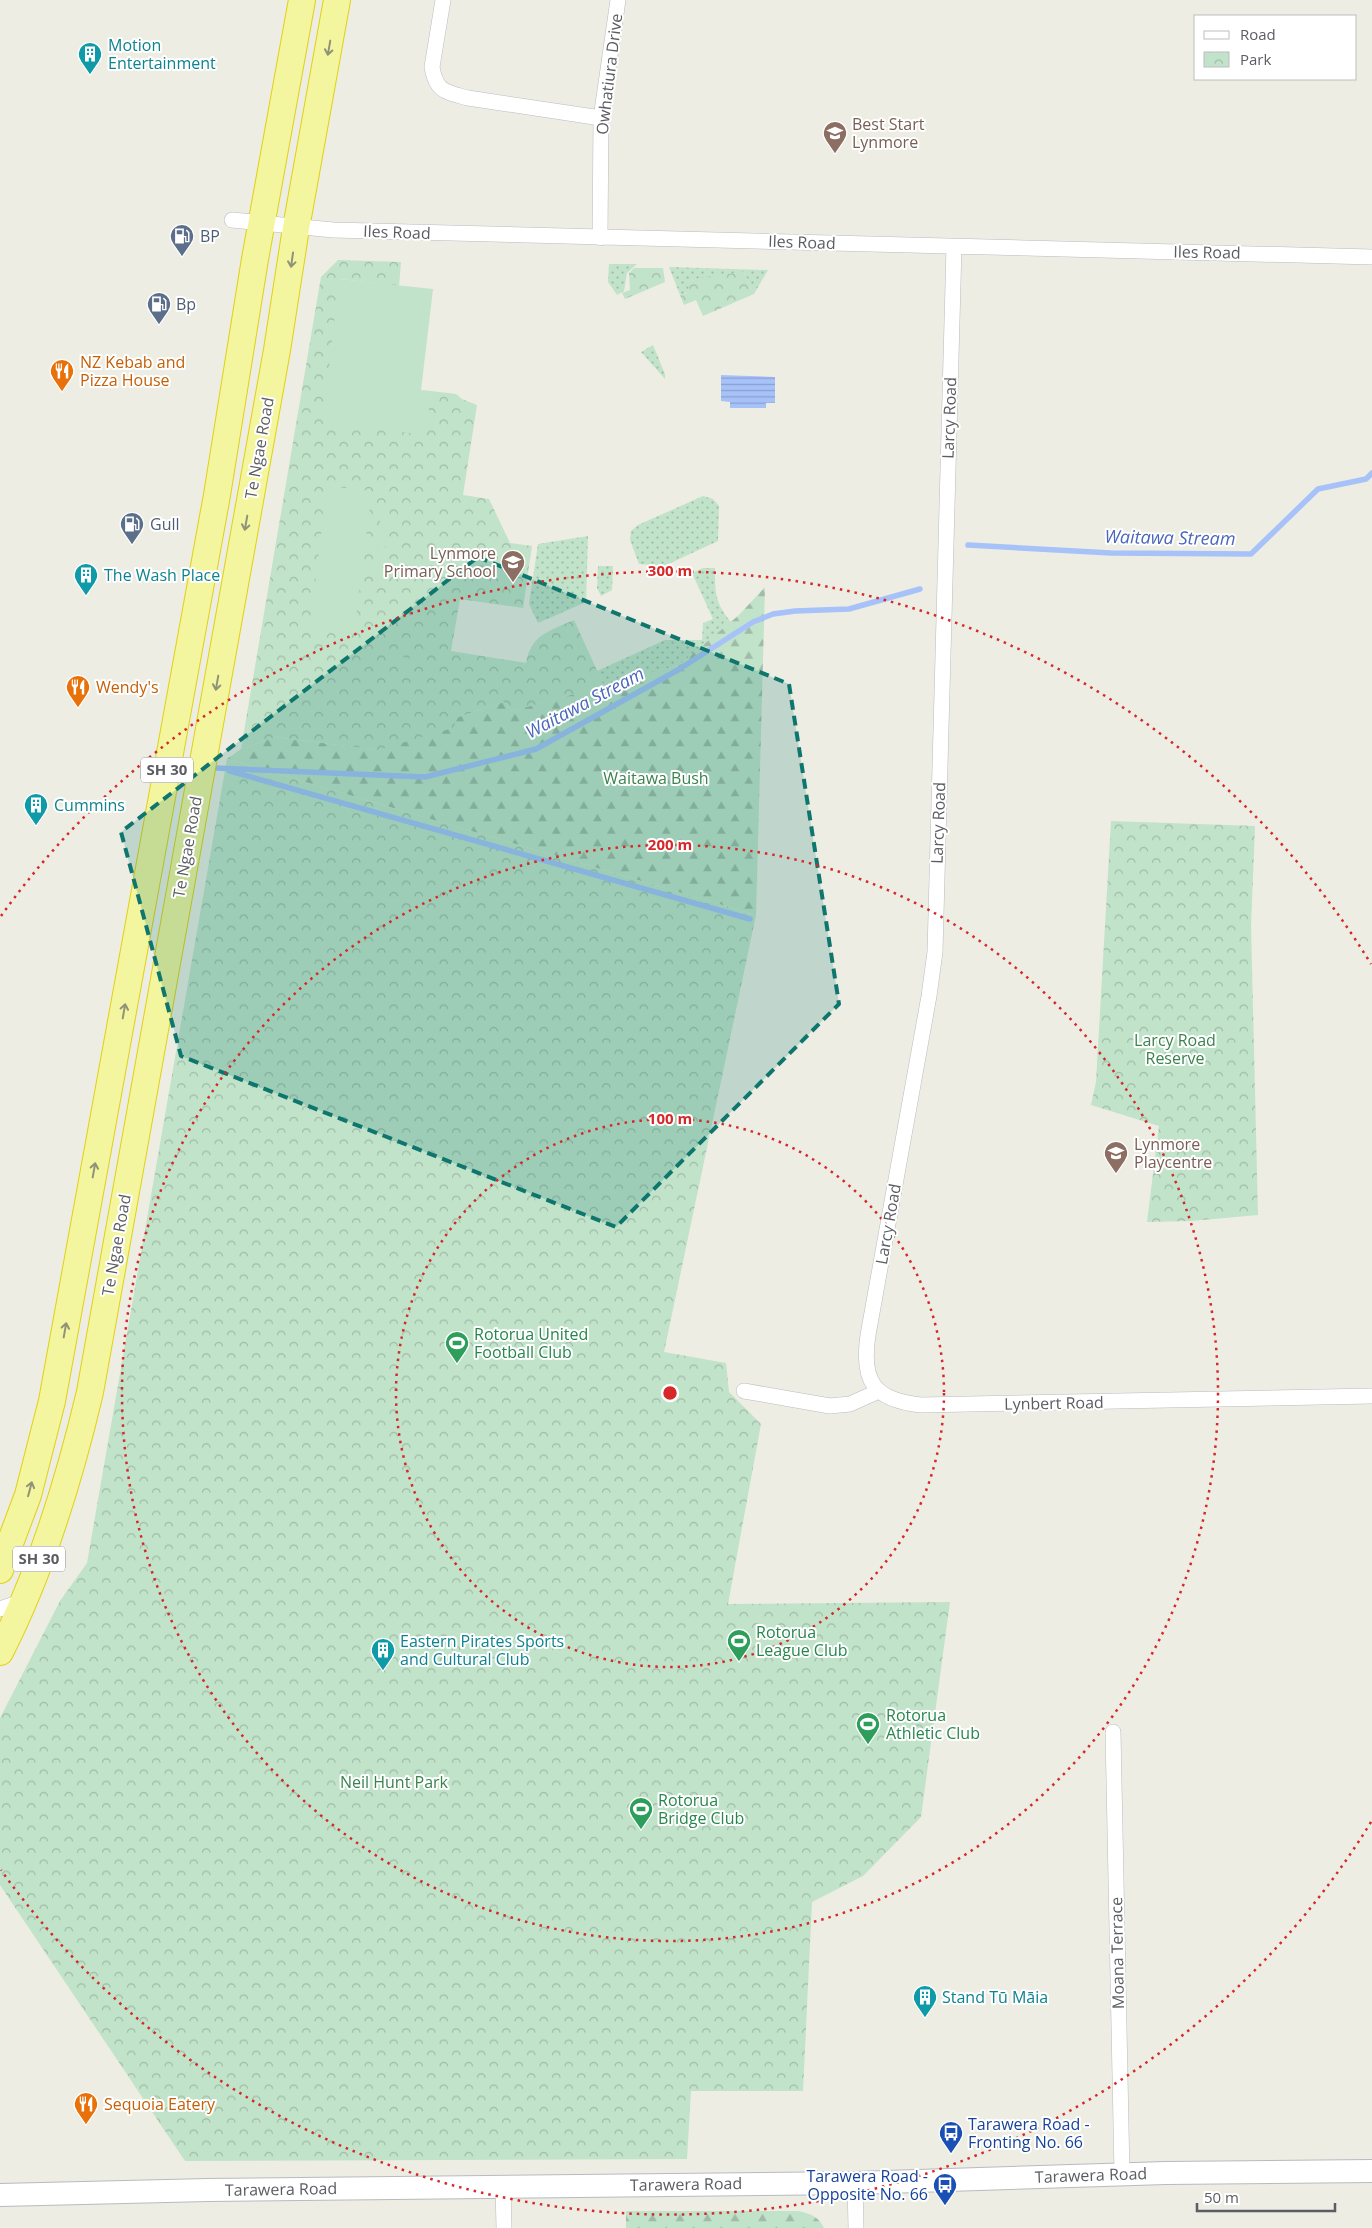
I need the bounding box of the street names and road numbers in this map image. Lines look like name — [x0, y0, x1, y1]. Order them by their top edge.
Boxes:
street label: Owhatiura Drive — [591, 12, 627, 136]
street label: Iles Road — [363, 220, 431, 244]
street label: Iles Road — [768, 230, 836, 254]
street label: Iles Road — [1173, 240, 1241, 264]
street label: Larcy Road — [937, 377, 961, 459]
street label: Te Ngae Road — [239, 395, 279, 501]
road number: SH 30 — [141, 758, 193, 782]
street label: Larcy Road — [926, 782, 950, 864]
street label: Te Ngae Road — [167, 794, 207, 900]
street label: Larcy Road — [870, 1182, 906, 1266]
street label: Te Ngae Road — [96, 1192, 136, 1298]
street label: Lynbert Road — [1004, 1391, 1104, 1415]
road number: SH 30 — [13, 1546, 65, 1572]
street label: Moana Terrace — [1105, 1897, 1129, 2009]
street label: Tarawera Road — [1035, 2162, 1147, 2188]
street label: Tarawera Road — [630, 2172, 742, 2196]
street label: Tarawera Road — [225, 2177, 337, 2201]

